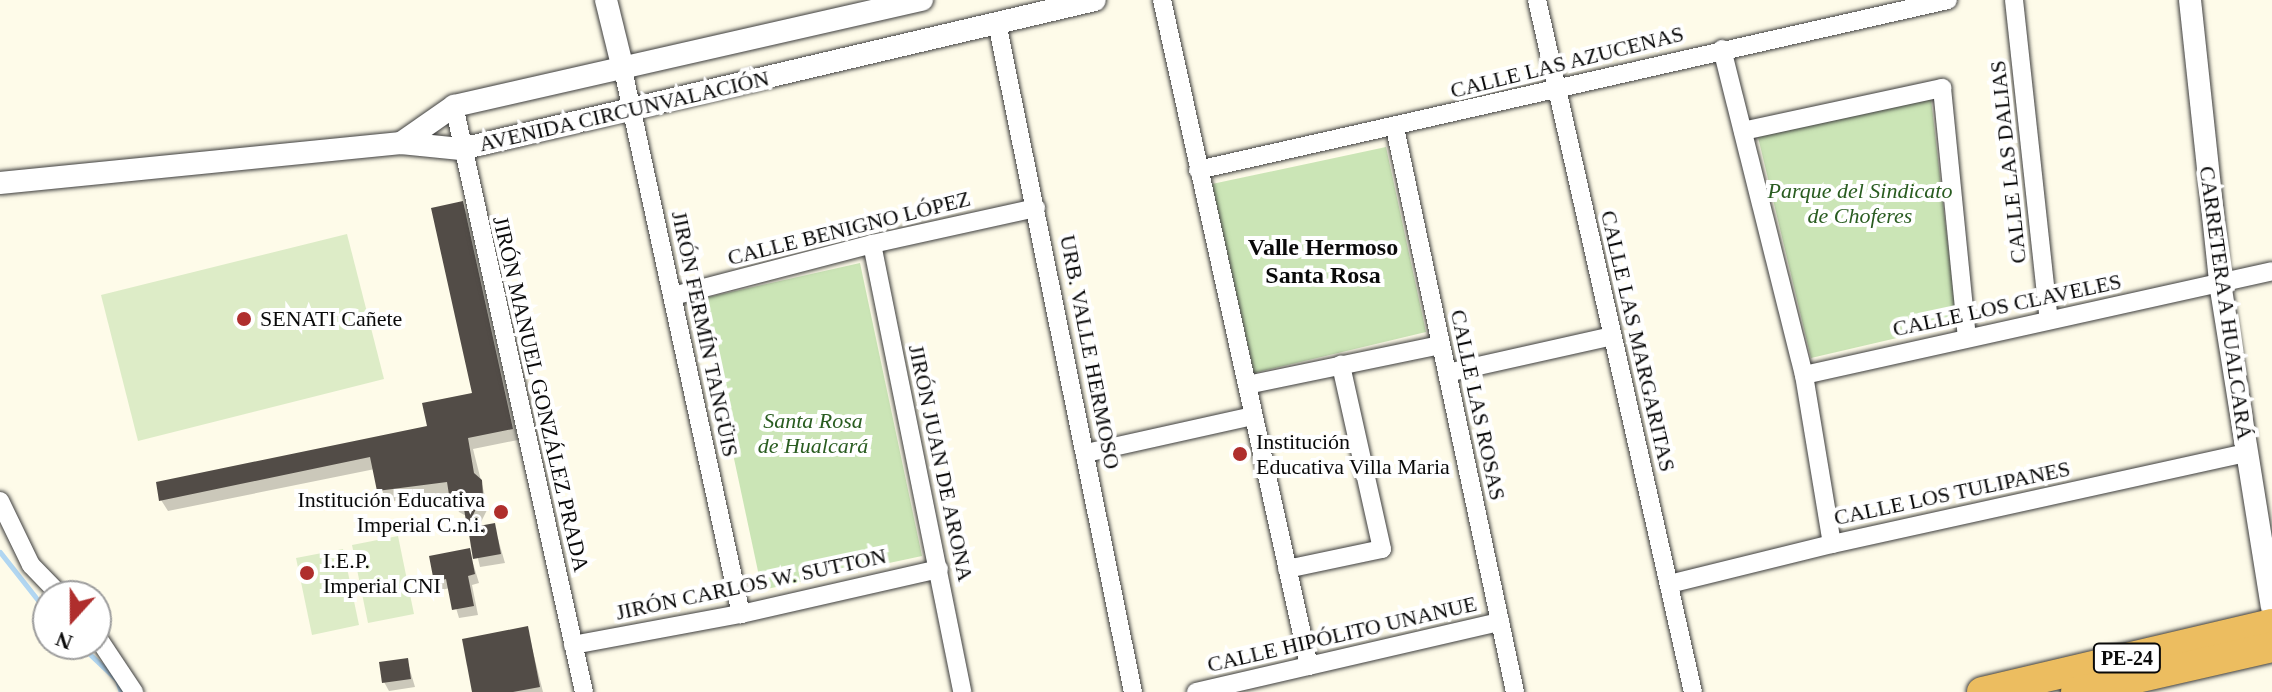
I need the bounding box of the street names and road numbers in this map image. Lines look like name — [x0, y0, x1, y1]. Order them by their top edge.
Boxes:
street label: CALLE LAS AZUCENAS — [1447, 20, 1687, 104]
street label: CALLE LAS DALIAS — [1984, 59, 2032, 265]
street label: AVENIDA CIRCUNVALACIÓN — [476, 65, 772, 157]
street label: CARRETERA A HUALCARÁ — [2193, 163, 2259, 443]
street label: CALLE BENIGNO LÓPEZ — [725, 185, 973, 271]
street label: JIRÓN FERMÍN TANGÜIS — [666, 208, 744, 460]
street label: CALLE LAS MARGARITAS — [1595, 208, 1681, 474]
street label: JIRÓN MANUEL GONZÁLEZ PRADA — [487, 213, 595, 575]
street label: URB. VALLE HERMOSO — [1054, 232, 1126, 472]
street label: CALLE LOS CLAVELES — [1890, 268, 2124, 342]
street label: CALLE LAS ROSAS — [1445, 307, 1511, 503]
street label: JIRÓN JUAN DE ARONA — [903, 342, 979, 584]
street label: CALLE LOS TULIPANES — [1831, 455, 2073, 531]
street label: JIRÓN CARLOS W. SUTTON — [613, 542, 889, 626]
street label: CALLE HIPÓLITO UNANUE — [1205, 590, 1479, 678]
road number: PE-24 — [2091, 642, 2163, 674]

